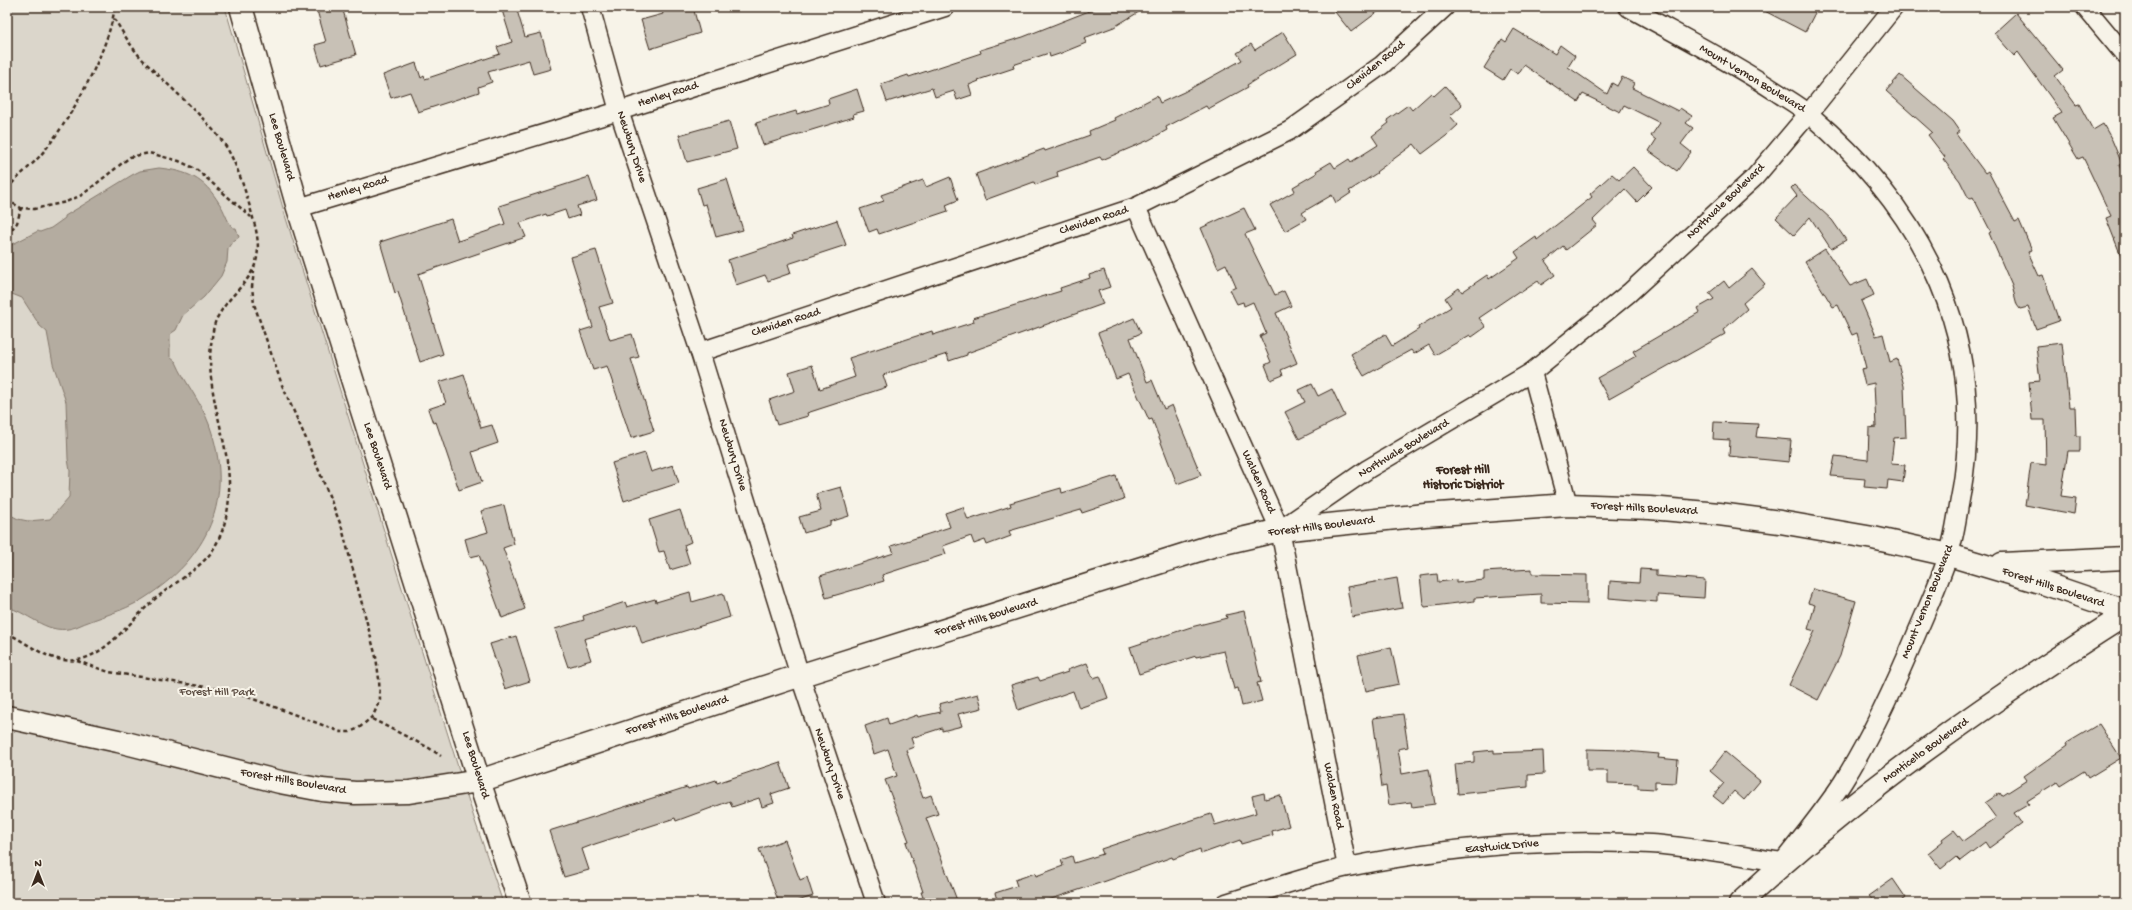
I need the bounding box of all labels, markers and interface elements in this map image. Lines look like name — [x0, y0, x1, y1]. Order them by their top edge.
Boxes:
street label: Cleviden Road — [1344, 38, 1409, 94]
street label: Mount Vernon Boulevard — [1696, 42, 1808, 117]
street label: Henley Road — [636, 78, 701, 111]
street label: Newbury Drive — [613, 109, 649, 185]
street label: Lee Boulevard — [265, 112, 298, 183]
street label: Northvale Boulevard — [1684, 160, 1769, 243]
street label: Henley Road — [326, 173, 391, 205]
street label: Cleviden Road — [1058, 203, 1131, 239]
street label: Cleviden Road — [750, 305, 823, 341]
street label: Northvale Boulevard — [1356, 416, 1453, 482]
street label: Newbury Drive — [714, 417, 750, 493]
street label: Lee Boulevard — [360, 421, 395, 492]
street label: Walden Road — [1238, 448, 1279, 517]
district label: Forest Hill Historic District — [1423, 463, 1505, 493]
street label: Forest Hills Boulevard — [1589, 499, 1699, 519]
street label: Forest Hills Boulevard — [1266, 513, 1376, 541]
street label: Mount Vernon Boulevard — [1899, 542, 1958, 661]
street label: Forest Hills Boulevard — [1999, 564, 2107, 611]
street label: Forest Hills Boulevard — [932, 595, 1040, 641]
park label: Forest Hill Park — [178, 686, 256, 700]
street label: Forest Hills Boulevard — [623, 693, 731, 740]
street label: Monticello Boulevard — [1880, 715, 1972, 787]
street label: Newbury Drive — [810, 727, 848, 802]
street label: Lee Boulevard — [458, 730, 492, 801]
street label: Walden Road — [1320, 762, 1346, 831]
street label: Forest Hills Boulevard — [238, 766, 348, 798]
street label: Eastwick Drive — [1465, 837, 1540, 857]
north arrow — [18, 852, 58, 892]
text: N — [34, 858, 42, 870]

